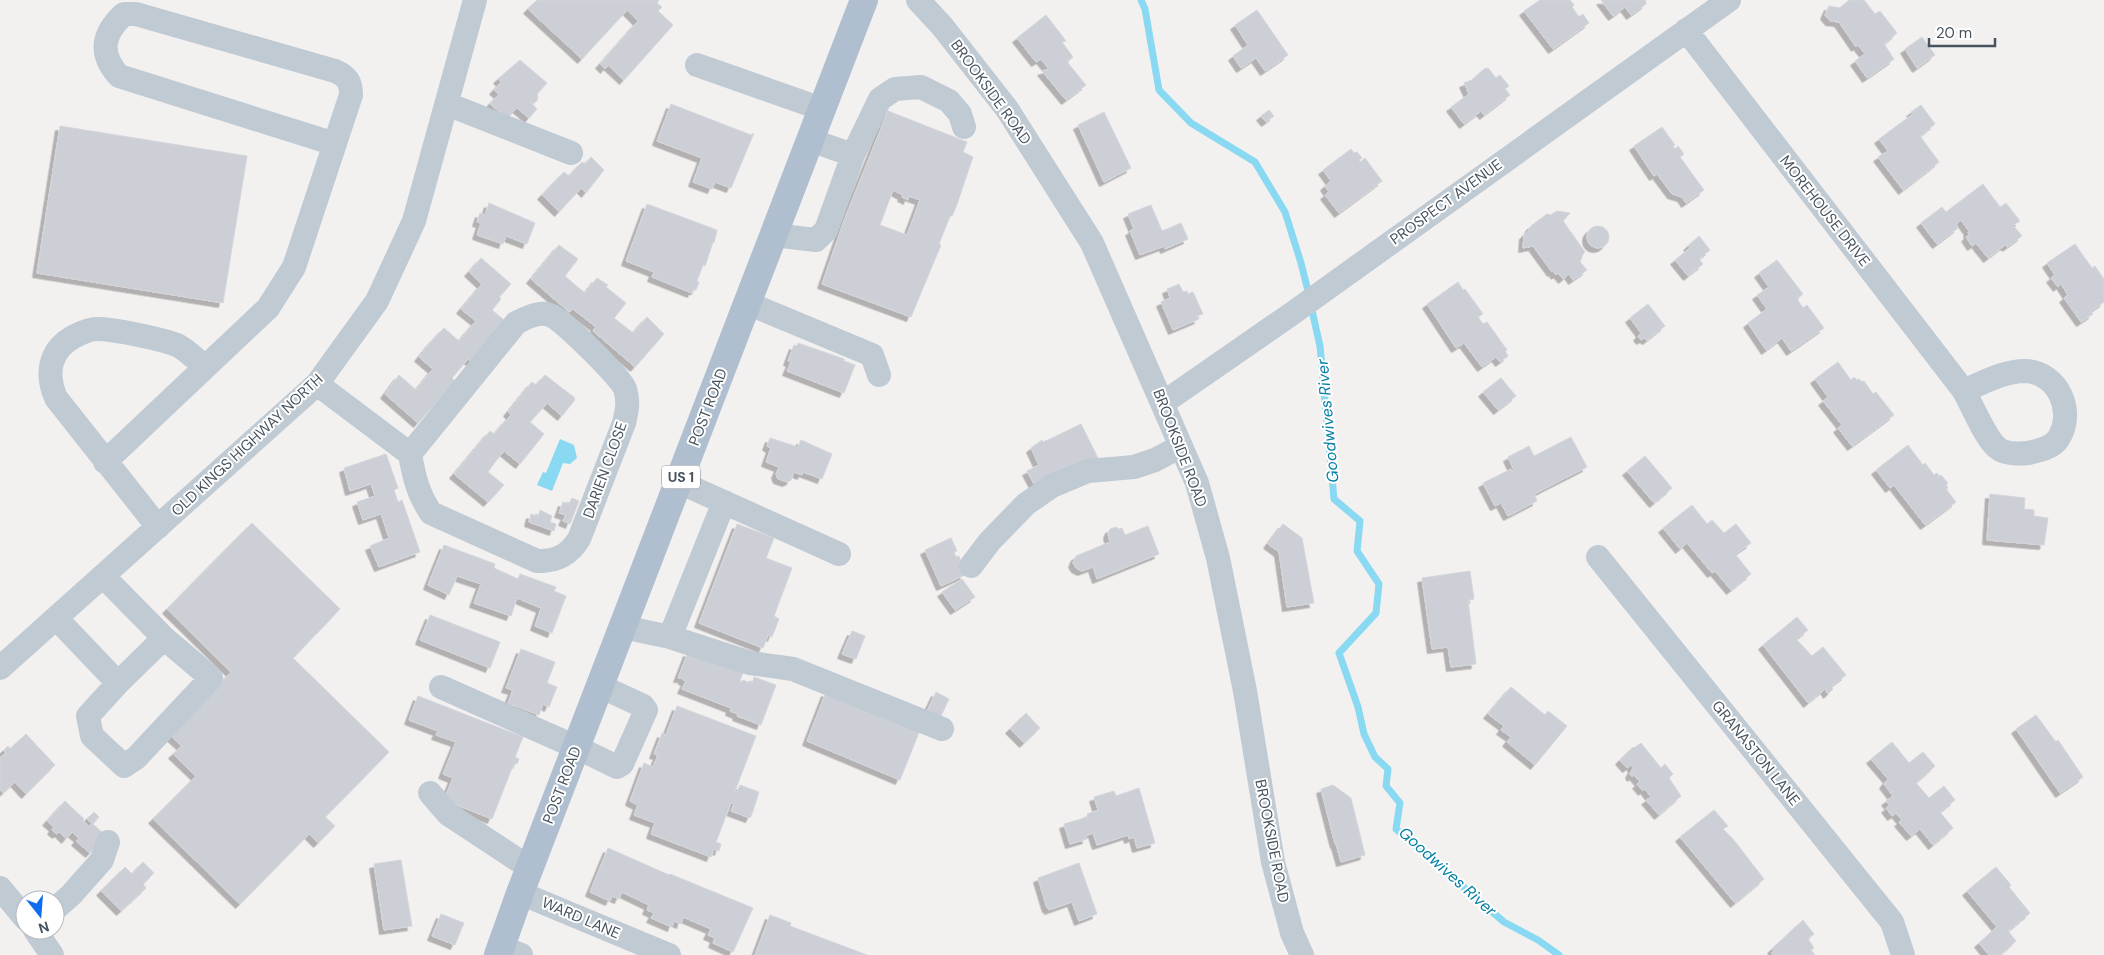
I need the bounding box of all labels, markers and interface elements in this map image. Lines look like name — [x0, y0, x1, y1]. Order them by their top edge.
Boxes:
scale bar — [1929, 15, 1995, 47]
text: 20 m — [1936, 23, 1972, 43]
street label: BROOKSIDE ROAD — [946, 36, 1036, 148]
street label: MOREHOUSE DRIVE — [1775, 151, 1875, 271]
street label: PROSPECT AVENUE — [1386, 155, 1506, 249]
water label: Goodwives River — [1312, 357, 1343, 484]
street label: POST ROAD — [684, 366, 732, 448]
street label: OLD KINGS HIGHWAY NORTH — [167, 369, 327, 521]
street label: BROOKSIDE ROAD — [1148, 386, 1212, 510]
street label: DARIEN CLOSE — [578, 419, 632, 521]
road number: US 1 — [662, 466, 700, 488]
street label: GRANASTON LANE — [1707, 696, 1805, 810]
street label: POST ROAD — [538, 744, 586, 826]
street label: BROOKSIDE ROAD — [1250, 778, 1294, 904]
water label: Goodwives River — [1395, 822, 1502, 921]
north arrow — [15, 890, 65, 940]
street label: WARD LANE — [539, 893, 623, 943]
text: N — [36, 917, 51, 938]

